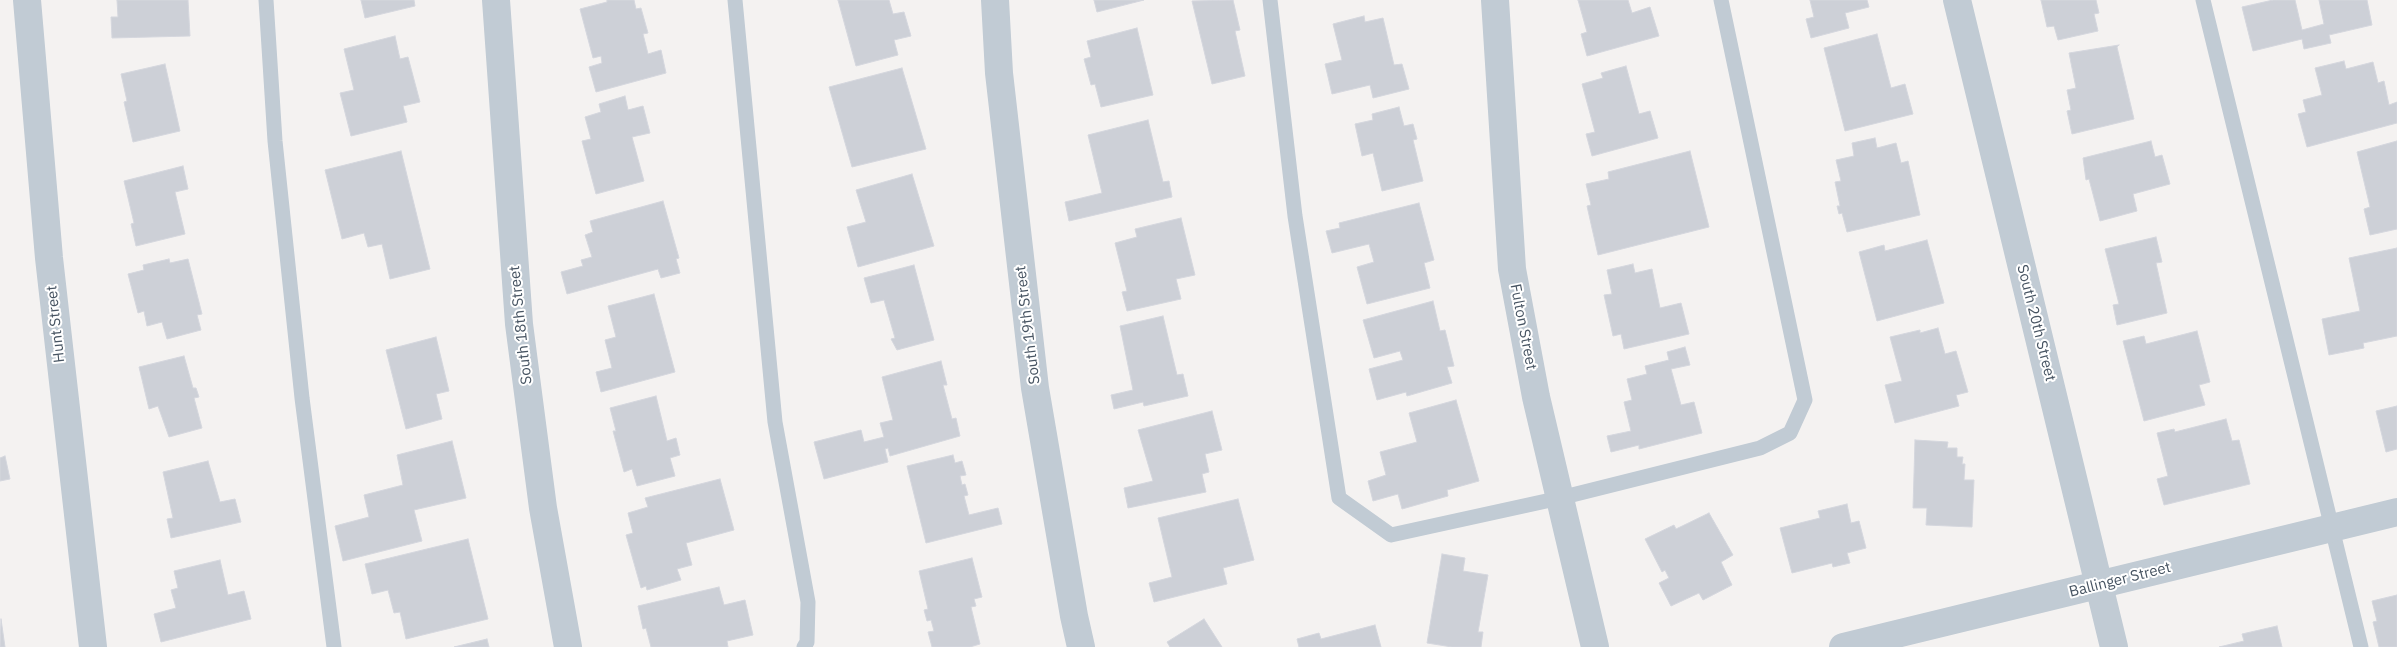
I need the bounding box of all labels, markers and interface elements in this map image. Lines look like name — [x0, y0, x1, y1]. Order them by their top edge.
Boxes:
street label: South 20th Street — [2013, 263, 2059, 383]
street label: South 18th Street — [506, 265, 536, 385]
street label: South 19th Street — [1012, 265, 1044, 385]
street label: Fulton Street — [1506, 282, 1540, 372]
street label: Hunt Street — [43, 284, 69, 364]
street label: Ballinger Street — [2067, 559, 2173, 601]

